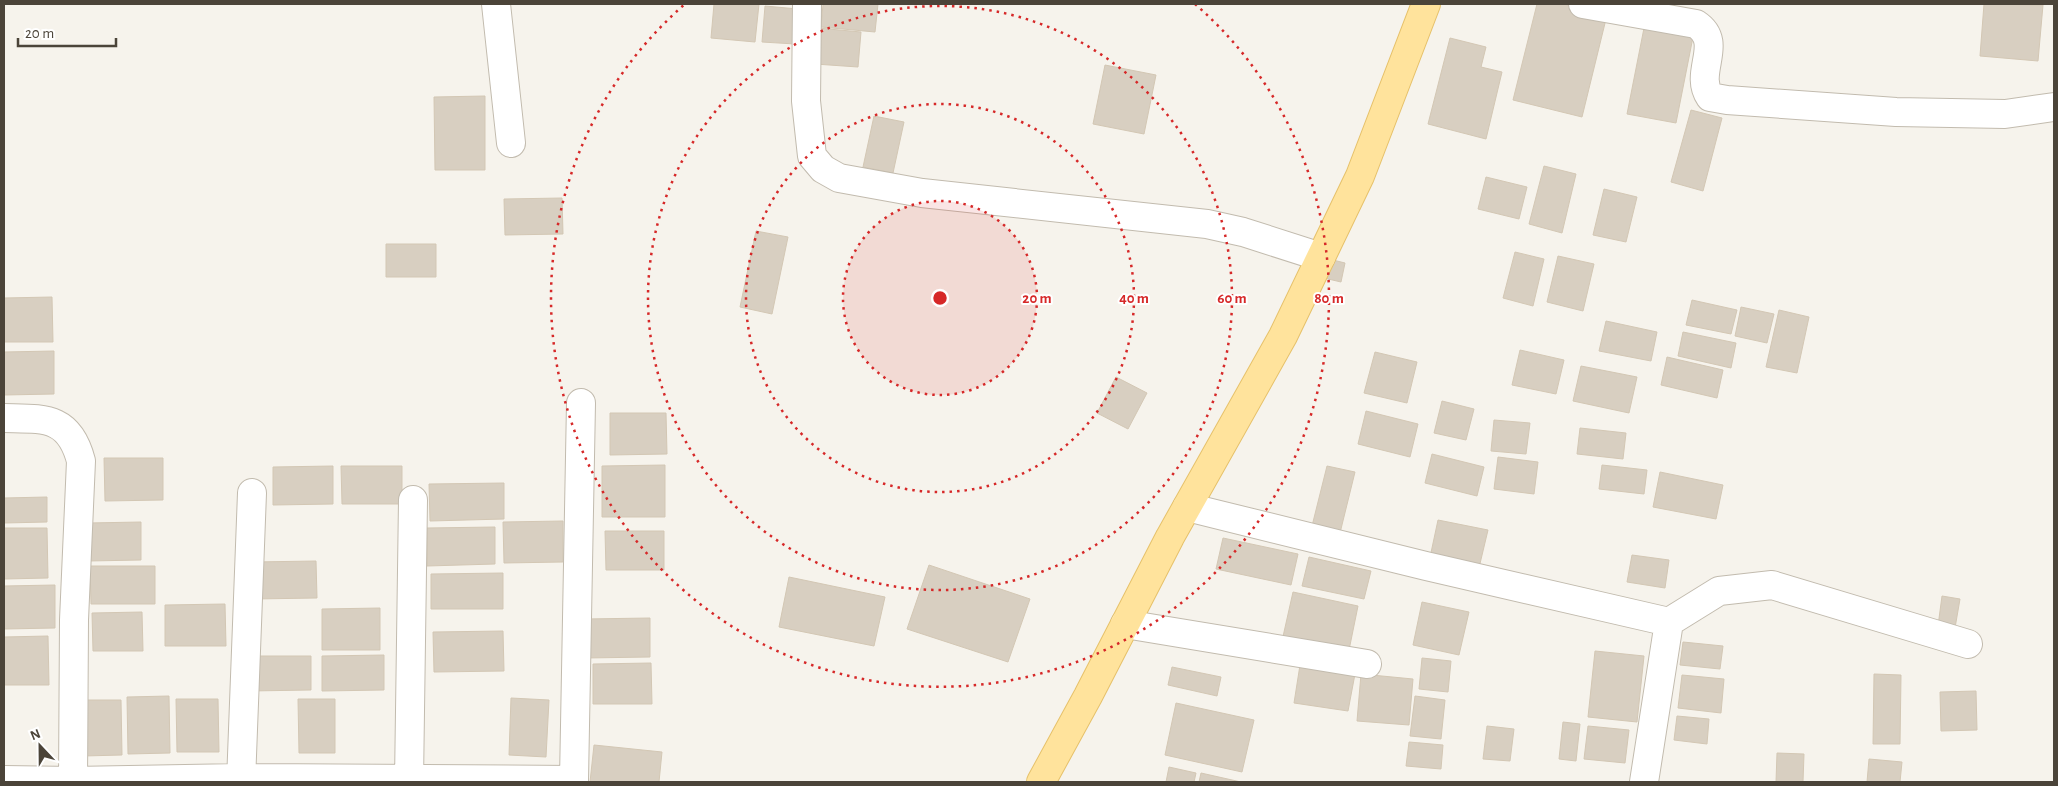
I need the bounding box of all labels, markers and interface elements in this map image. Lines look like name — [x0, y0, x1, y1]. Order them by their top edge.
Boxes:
scale bar — [18, 15, 115, 47]
text: 20 m — [25, 26, 54, 41]
centre of rings — [931, 289, 949, 307]
text: 20 m — [1022, 291, 1052, 306]
text: 40 m — [1119, 291, 1149, 306]
text: 60 m — [1217, 291, 1247, 306]
text: 80 m — [1314, 291, 1344, 306]
north arrow — [15, 721, 65, 771]
text: N — [28, 727, 43, 743]

